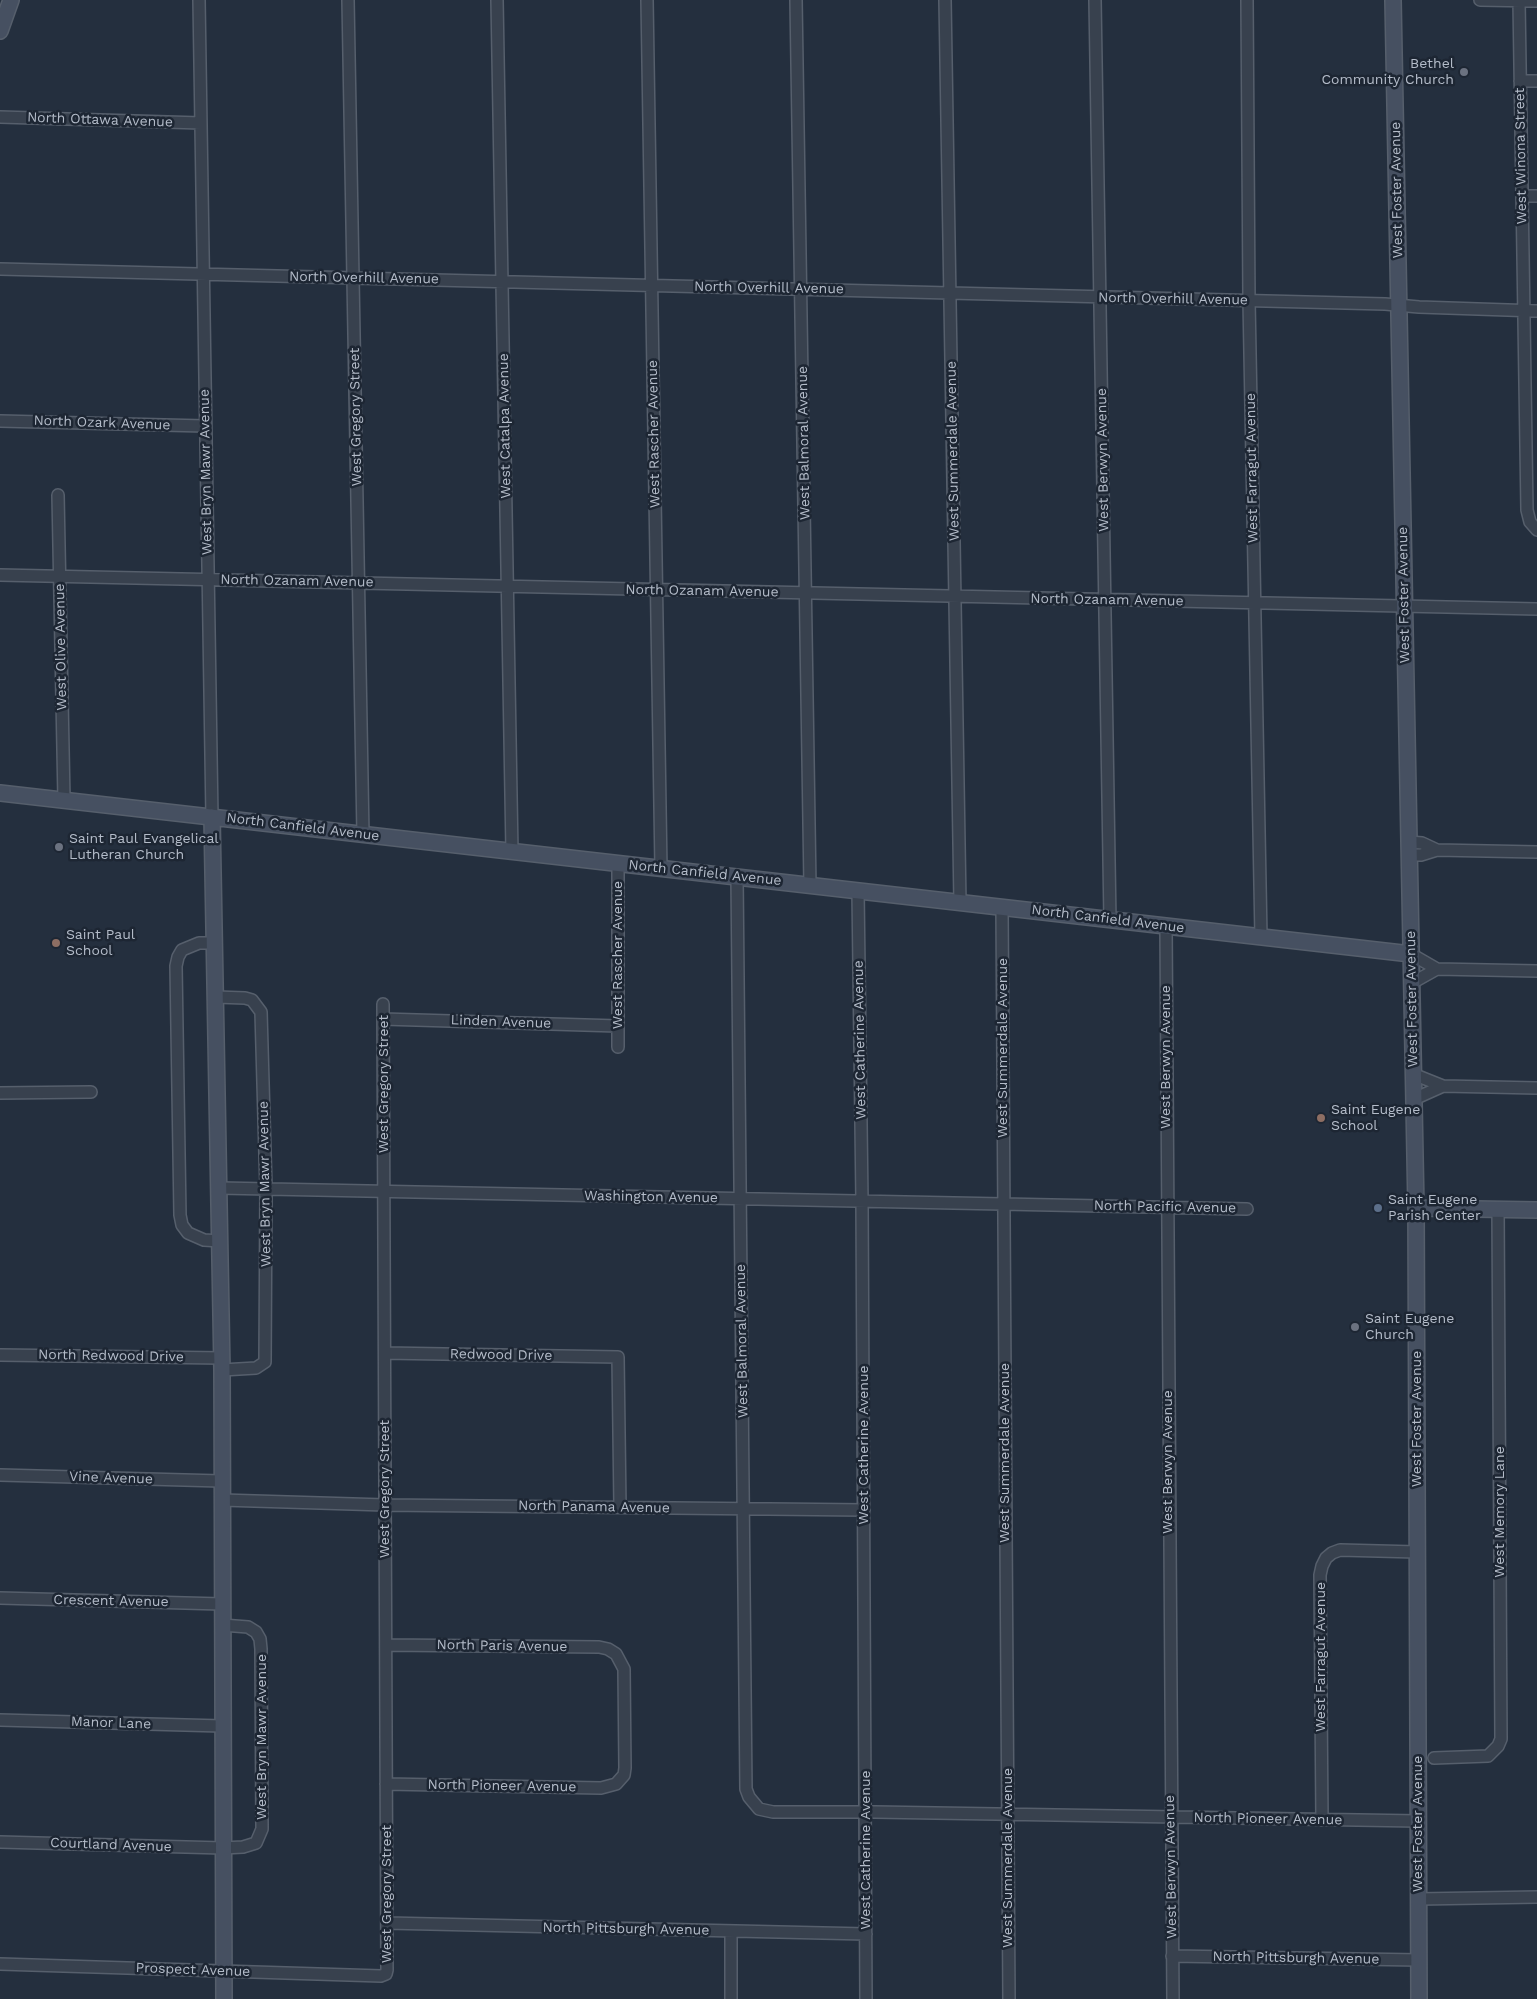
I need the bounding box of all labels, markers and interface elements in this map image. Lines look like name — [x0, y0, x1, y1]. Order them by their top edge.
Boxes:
place label: Bethel Community Church — [1322, 56, 1454, 88]
marker: Bethel Community Church — [1458, 66, 1470, 78]
street label: West Winona Street — [1511, 87, 1531, 225]
street label: North Ottawa Avenue — [27, 109, 173, 131]
street label: West Foster Avenue — [1387, 122, 1407, 258]
street label: North Overhill Avenue — [289, 268, 439, 288]
street label: North Overhill Avenue — [694, 278, 844, 298]
street label: North Overhill Avenue — [1098, 289, 1248, 309]
street label: West Gregory Street — [346, 348, 366, 486]
street label: West Catalpa Avenue — [495, 353, 515, 499]
street label: West Rascher Avenue — [644, 360, 664, 508]
street label: West Summerdale Avenue — [943, 361, 963, 541]
street label: West Balmoral Avenue — [794, 366, 814, 520]
street label: West Berwyn Avenue — [1093, 388, 1113, 532]
street label: West Bryn Mawr Avenue — [196, 389, 216, 555]
street label: West Farragut Avenue — [1242, 393, 1262, 543]
street label: North Ozark Avenue — [33, 412, 171, 434]
street label: West Foster Avenue — [1394, 527, 1414, 663]
street label: North Ozanam Avenue — [220, 571, 374, 591]
street label: North Ozanam Avenue — [625, 581, 779, 601]
street label: West Olive Avenue — [51, 583, 71, 711]
street label: North Ozanam Avenue — [1030, 590, 1184, 610]
street label: North Canfield Avenue — [226, 809, 380, 845]
place label: Saint Paul Evangelical Lutheran Church — [69, 831, 219, 864]
marker: Saint Paul Evangelical Lutheran Church — [53, 841, 65, 853]
street label: North Canfield Avenue — [628, 857, 782, 889]
street label: West Rascher Avenue — [610, 881, 626, 1029]
street label: North Canfield Avenue — [1031, 901, 1185, 937]
place label: Saint Paul School — [66, 927, 135, 960]
street label: West Foster Avenue — [1402, 931, 1422, 1067]
marker: Saint Paul School — [50, 937, 62, 949]
street label: West Summerdale Avenue — [995, 958, 1011, 1138]
street label: West Catherine Avenue — [850, 960, 870, 1120]
street label: West Berwyn Avenue — [1158, 985, 1174, 1129]
street label: Linden Avenue — [450, 1012, 552, 1032]
street label: West Gregory Street — [376, 1015, 392, 1153]
street label: West Bryn Mawr Avenue — [255, 1101, 275, 1267]
place label: Saint Eugene School — [1331, 1102, 1420, 1134]
marker: Saint Eugene School — [1315, 1112, 1327, 1124]
street label: Washington Avenue — [584, 1187, 718, 1207]
place label: Saint Eugene Parish Center — [1388, 1192, 1481, 1224]
street label: North Pacific Avenue — [1094, 1197, 1236, 1217]
marker: Saint Eugene Parish Center — [1372, 1202, 1384, 1214]
street label: West Balmoral Avenue — [732, 1264, 752, 1418]
place label: Saint Eugene Church — [1365, 1311, 1454, 1344]
marker: Saint Eugene Church — [1349, 1321, 1361, 1333]
street label: North Redwood Drive — [38, 1346, 184, 1366]
street label: Redwood Drive — [450, 1346, 552, 1364]
street label: West Foster Avenue — [1409, 1351, 1425, 1487]
street label: West Summerdale Avenue — [997, 1363, 1013, 1543]
street label: West Catherine Avenue — [856, 1365, 872, 1525]
street label: West Berwyn Avenue — [1160, 1390, 1176, 1534]
street label: West Gregory Street — [377, 1420, 393, 1558]
street label: West Memory Lane — [1492, 1446, 1508, 1578]
street label: Vine Avenue — [69, 1468, 153, 1488]
street label: North Panama Avenue — [518, 1497, 670, 1517]
street label: West Farragut Avenue — [1313, 1582, 1329, 1732]
street label: Crescent Avenue — [53, 1592, 169, 1610]
street label: North Paris Avenue — [436, 1636, 568, 1656]
street label: West Bryn Mawr Avenue — [254, 1654, 270, 1820]
street label: Manor Lane — [71, 1713, 151, 1733]
street label: West Foster Avenue — [1410, 1756, 1426, 1892]
street label: West Summerdale Avenue — [1000, 1768, 1016, 1948]
street label: West Catherine Avenue — [858, 1770, 874, 1930]
street label: North Pioneer Avenue — [428, 1776, 576, 1796]
street label: West Berwyn Avenue — [1161, 1795, 1181, 1939]
street label: North Pioneer Avenue — [1194, 1809, 1342, 1829]
street label: West Gregory Street — [379, 1825, 395, 1963]
street label: Courtland Avenue — [50, 1834, 172, 1856]
street label: North Pittsburgh Avenue — [542, 1919, 710, 1939]
street label: North Pittsburgh Avenue — [1212, 1948, 1380, 1968]
street label: Prospect Avenue — [135, 1960, 251, 1980]

